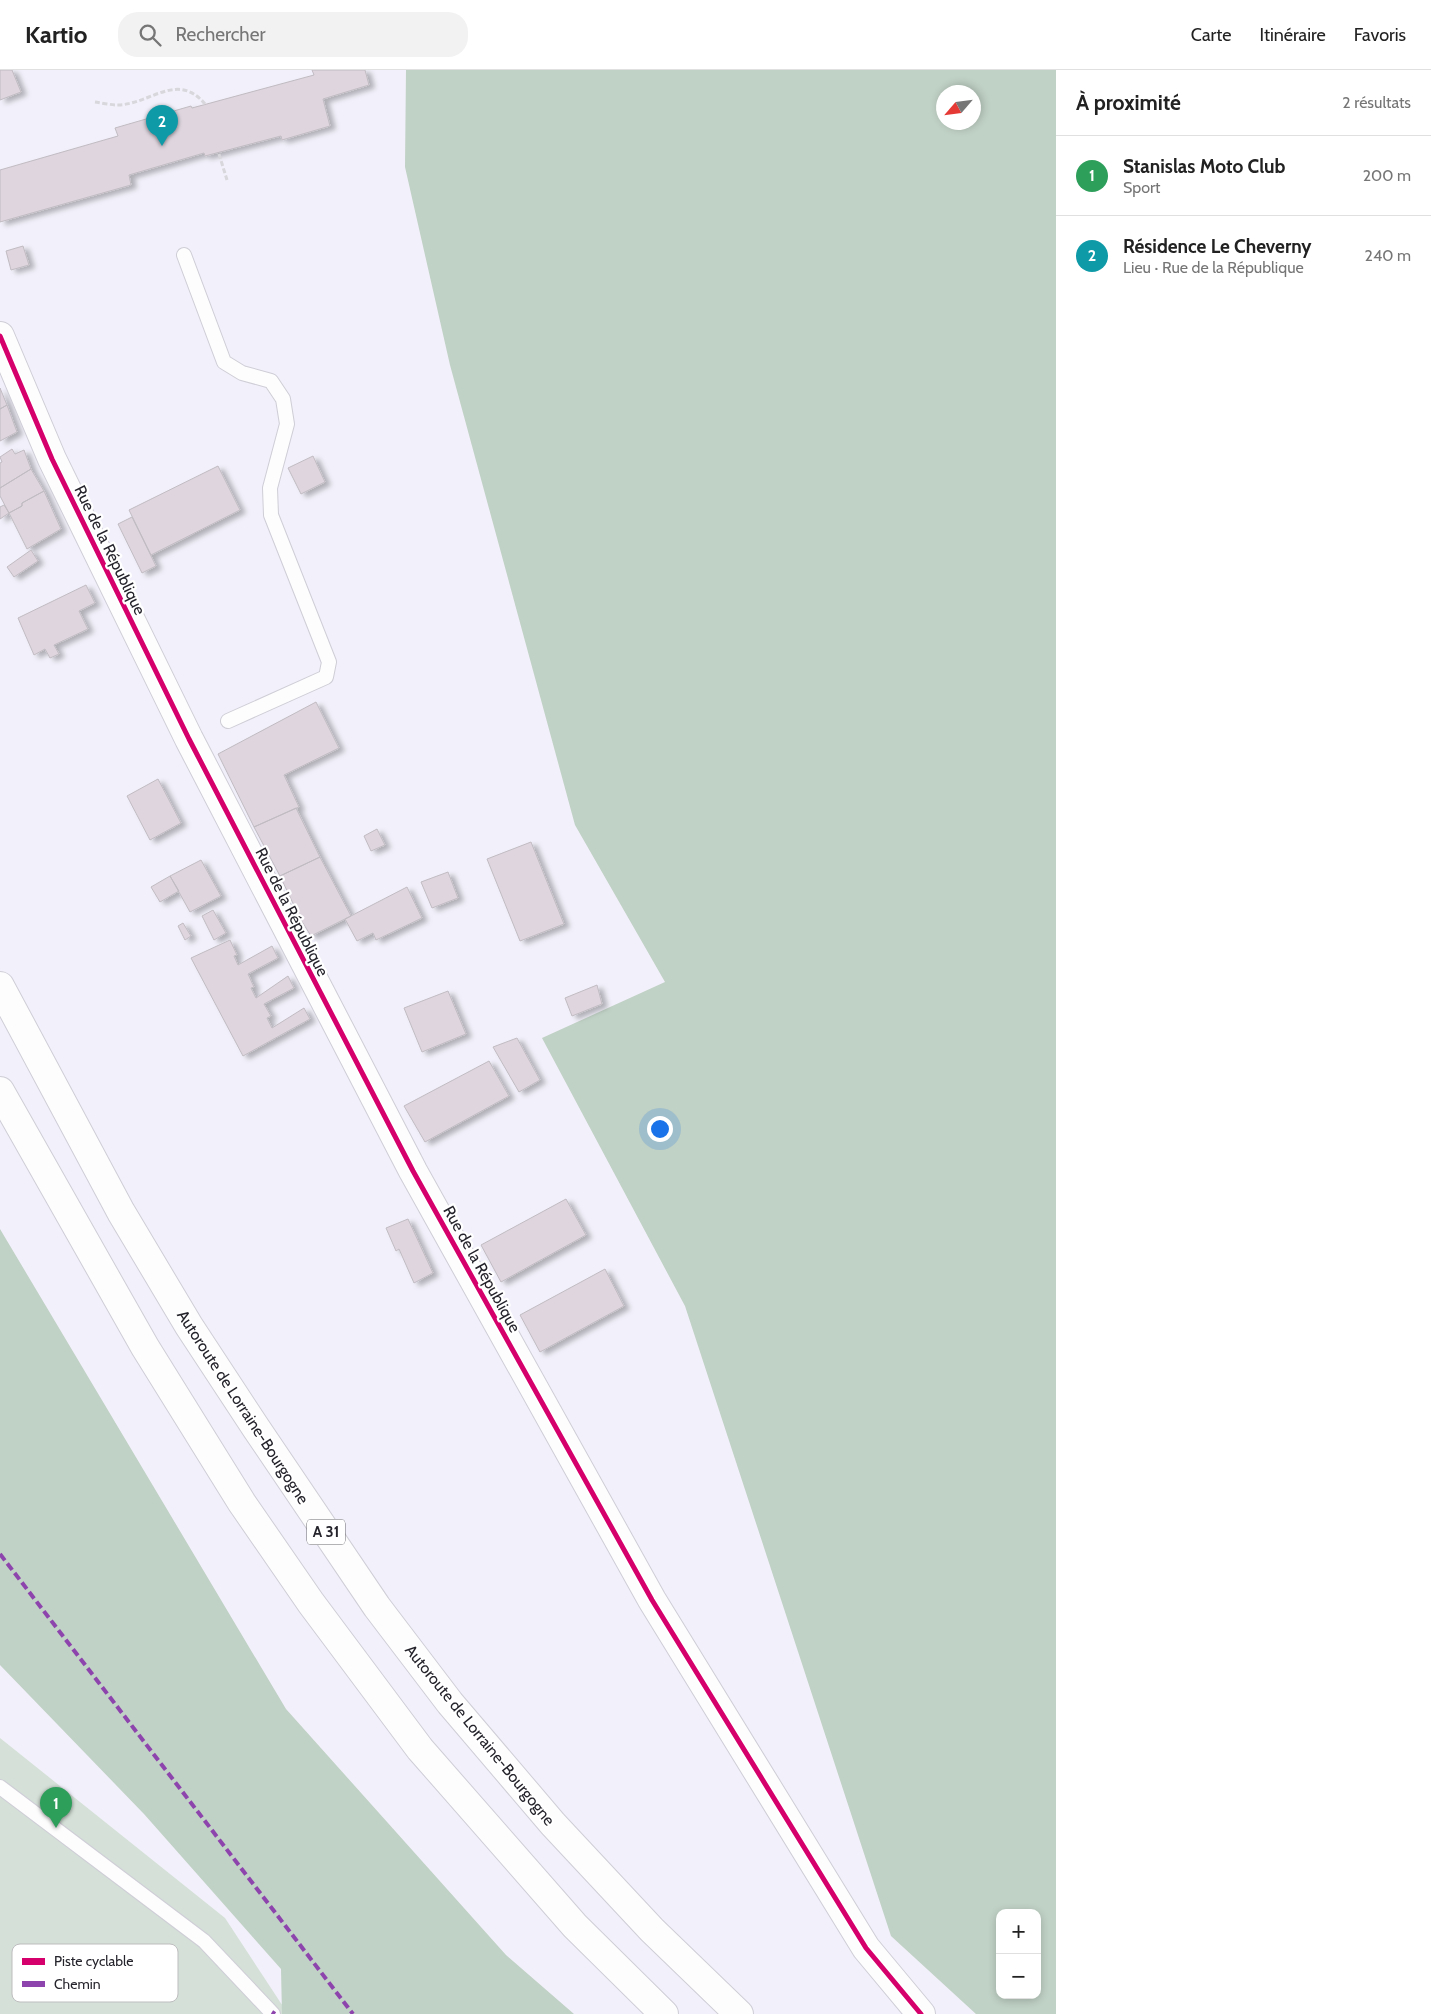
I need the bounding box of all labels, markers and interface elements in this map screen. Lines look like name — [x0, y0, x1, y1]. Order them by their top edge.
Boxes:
search box — [118, 12, 468, 57]
text: Kartio — [25, 20, 88, 49]
icon: search — [136, 21, 164, 49]
text: Rechercher — [176, 23, 265, 46]
text: Carte — [1191, 24, 1231, 46]
text: Itinéraire — [1259, 24, 1326, 46]
text: Favoris — [1354, 24, 1406, 46]
north arrow — [936, 85, 981, 130]
text: À proximité — [1076, 90, 1181, 115]
text: 2 résultats — [1342, 93, 1411, 112]
pin: 2 — [146, 105, 178, 146]
text: Stanislas Moto Club — [1123, 155, 1285, 178]
text: 1 — [1089, 166, 1095, 185]
text: 200 m — [1363, 166, 1411, 185]
text: Sport — [1123, 178, 1160, 197]
text: Résidence Le Cheverny — [1123, 235, 1312, 258]
text: 2 — [1088, 246, 1096, 265]
text: 240 m — [1365, 246, 1411, 265]
text: Lieu · Rue de la République — [1123, 258, 1304, 277]
street label: Rue de la République — [70, 482, 150, 618]
street label: Rue de la République — [251, 845, 333, 979]
your location — [647, 1116, 673, 1142]
street label: Rue de la République — [439, 1202, 525, 1336]
street label: Autoroute de Lorraine-Bourgogne — [173, 1307, 313, 1507]
road number: A 31 — [307, 1520, 345, 1544]
street label: Autoroute de Lorraine-Bourgogne — [401, 1641, 559, 1829]
pin: 1 — [40, 1787, 72, 1828]
map controls — [996, 1909, 1041, 1999]
button: + — [996, 1909, 1041, 1954]
legend — [12, 1944, 178, 2002]
text: Piste cyclable — [54, 1952, 134, 1970]
button: − — [996, 1954, 1041, 1999]
text: Chemin — [54, 1975, 101, 1993]

